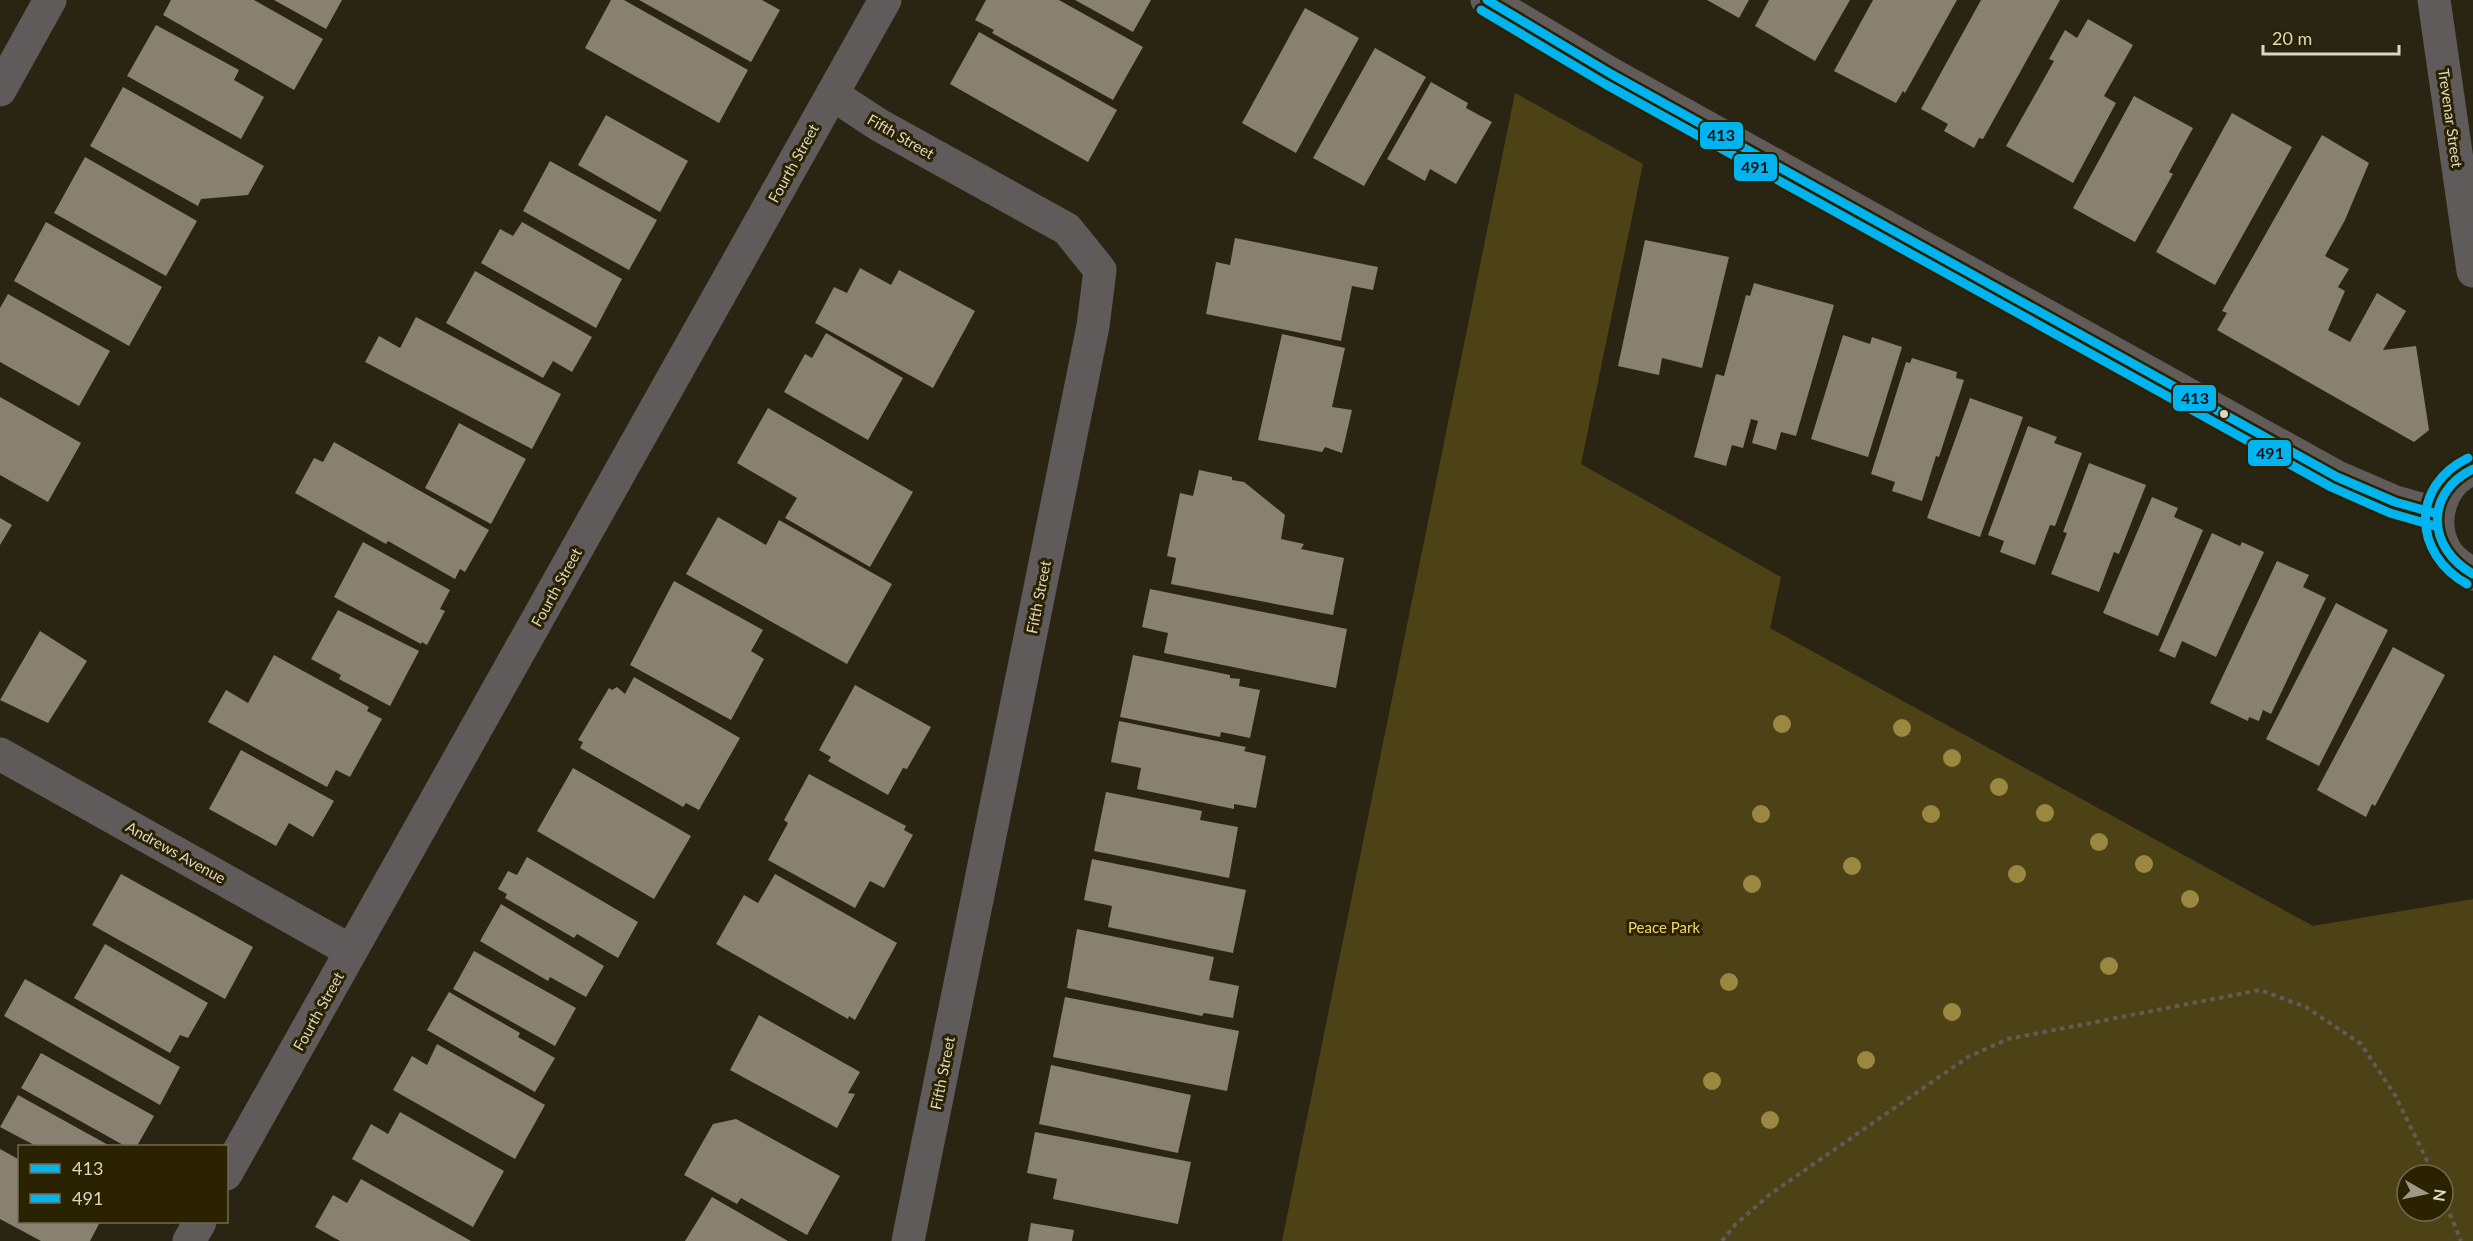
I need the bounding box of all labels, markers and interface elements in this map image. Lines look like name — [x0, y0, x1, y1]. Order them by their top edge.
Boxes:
scale bar — [2263, 18, 2400, 56]
text: 20 m — [2272, 27, 2312, 49]
street label: Trevenar Street — [2435, 67, 2467, 169]
street label: Fifth Street — [864, 110, 938, 163]
street label: Fourth Street — [764, 120, 822, 206]
line badge: 413 — [1699, 121, 1744, 150]
text: 413 — [1707, 125, 1735, 144]
line badge: 491 — [1733, 153, 1778, 182]
text: 491 — [1741, 157, 1769, 176]
line badge: 413 — [2172, 384, 2217, 412]
text: 413 — [2181, 388, 2209, 407]
unlabelled marker — [2218, 408, 2230, 420]
line badge: 491 — [2247, 439, 2292, 467]
text: 491 — [2256, 443, 2284, 462]
street label: Fourth Street — [527, 544, 585, 630]
street label: Fifth Street — [1022, 558, 1054, 635]
street label: Andrews Avenue — [123, 817, 229, 887]
park label: Peace Park — [1628, 918, 1700, 936]
street label: Fourth Street — [289, 968, 347, 1054]
street label: Fifth Street — [926, 1034, 958, 1111]
legend — [18, 1145, 228, 1223]
text: 413 — [72, 1157, 103, 1179]
north arrow — [2395, 1163, 2455, 1223]
text: 491 — [72, 1187, 103, 1209]
text: N — [2430, 1188, 2451, 1203]

